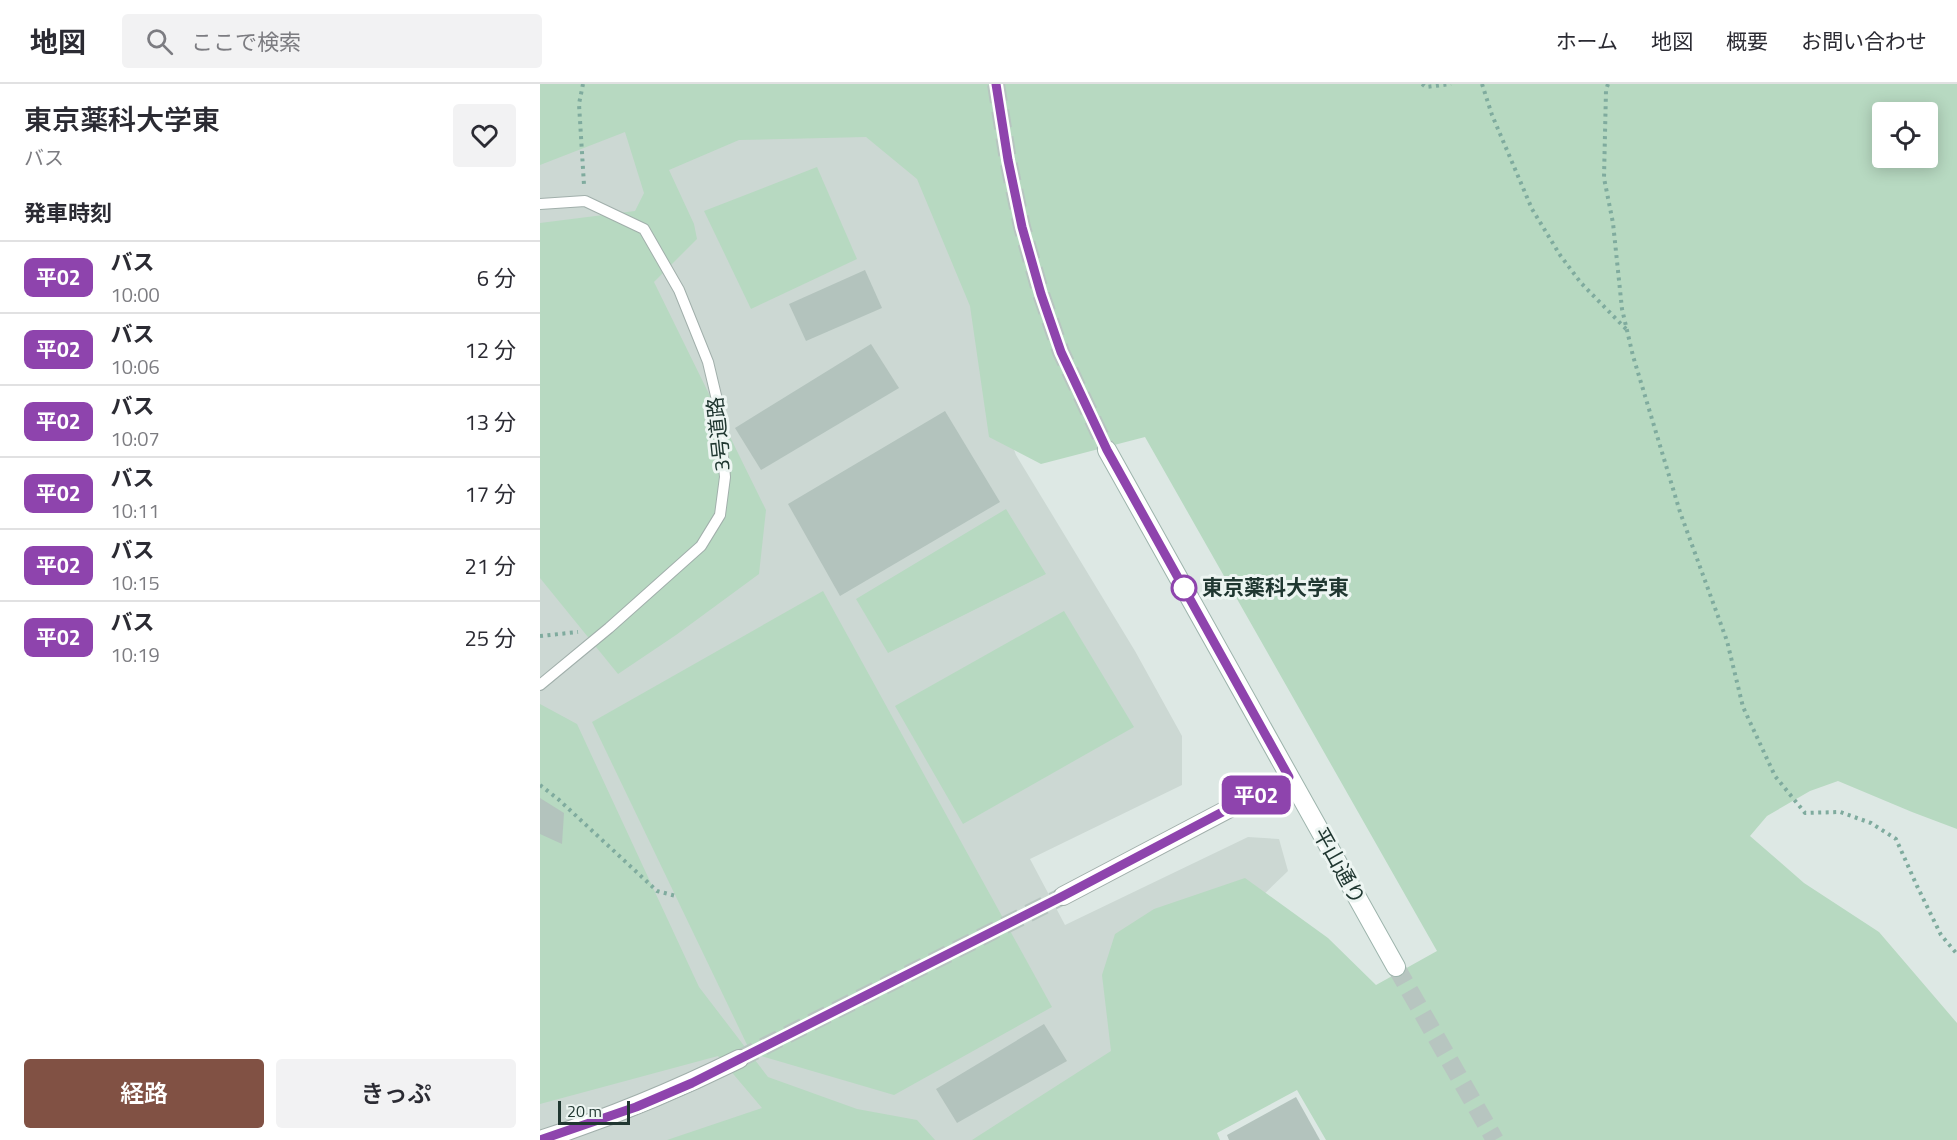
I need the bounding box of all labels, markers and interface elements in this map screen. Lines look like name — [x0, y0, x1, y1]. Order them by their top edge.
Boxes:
search box — [122, 14, 542, 68]
text: 地図 — [30, 20, 86, 63]
icon: search — [143, 25, 176, 58]
text: ここで検索 — [191, 25, 301, 59]
text: ホーム — [1556, 25, 1618, 57]
text: 地図 — [1651, 25, 1693, 57]
text: 概要 — [1726, 25, 1768, 57]
text: お問い合わせ — [1801, 25, 1927, 57]
text: 東京薬科大学東 — [24, 98, 220, 141]
map controls — [1872, 102, 1938, 168]
button: locate — [1872, 102, 1938, 168]
button: heart — [453, 104, 516, 167]
text: バス — [24, 142, 64, 173]
text: 発車時刻 — [24, 196, 112, 230]
text: バス — [111, 245, 155, 279]
text: 平02 — [36, 261, 81, 293]
text: 6 分 — [477, 261, 516, 295]
text: 10:00 — [111, 279, 160, 310]
text: バス — [111, 317, 155, 351]
text: 平02 — [36, 333, 81, 365]
text: 12 分 — [465, 333, 516, 367]
text: 10:06 — [111, 351, 160, 382]
text: バス — [111, 389, 155, 423]
street label: 3号道路 — [698, 395, 738, 473]
text: 平02 — [36, 405, 81, 437]
text: 13 分 — [465, 405, 516, 439]
text: 10:07 — [111, 423, 160, 454]
text: バス — [111, 461, 155, 495]
text: 平02 — [36, 477, 81, 509]
text: 17 分 — [465, 477, 516, 511]
text: 10:11 — [111, 495, 160, 526]
text: バス — [111, 533, 155, 567]
text: 平02 — [36, 549, 81, 581]
text: 21 分 — [465, 549, 516, 583]
text: 10:15 — [111, 567, 160, 598]
place label: 東京薬科大学東 — [1202, 571, 1349, 603]
marker: 東京薬科大学東 — [1171, 575, 1197, 601]
text: バス — [111, 605, 155, 639]
text: 平02 — [36, 621, 81, 653]
text: 25 分 — [465, 621, 516, 655]
text: 10:19 — [111, 639, 160, 670]
line badge: 平02 — [1222, 776, 1290, 814]
text: 平02 — [1234, 779, 1278, 811]
street label: 平山通り — [1306, 821, 1374, 910]
button: 経路 — [24, 1059, 264, 1128]
button: きっぷ — [276, 1059, 516, 1128]
scale bar — [558, 1098, 630, 1126]
text: 20 m — [567, 1099, 602, 1123]

